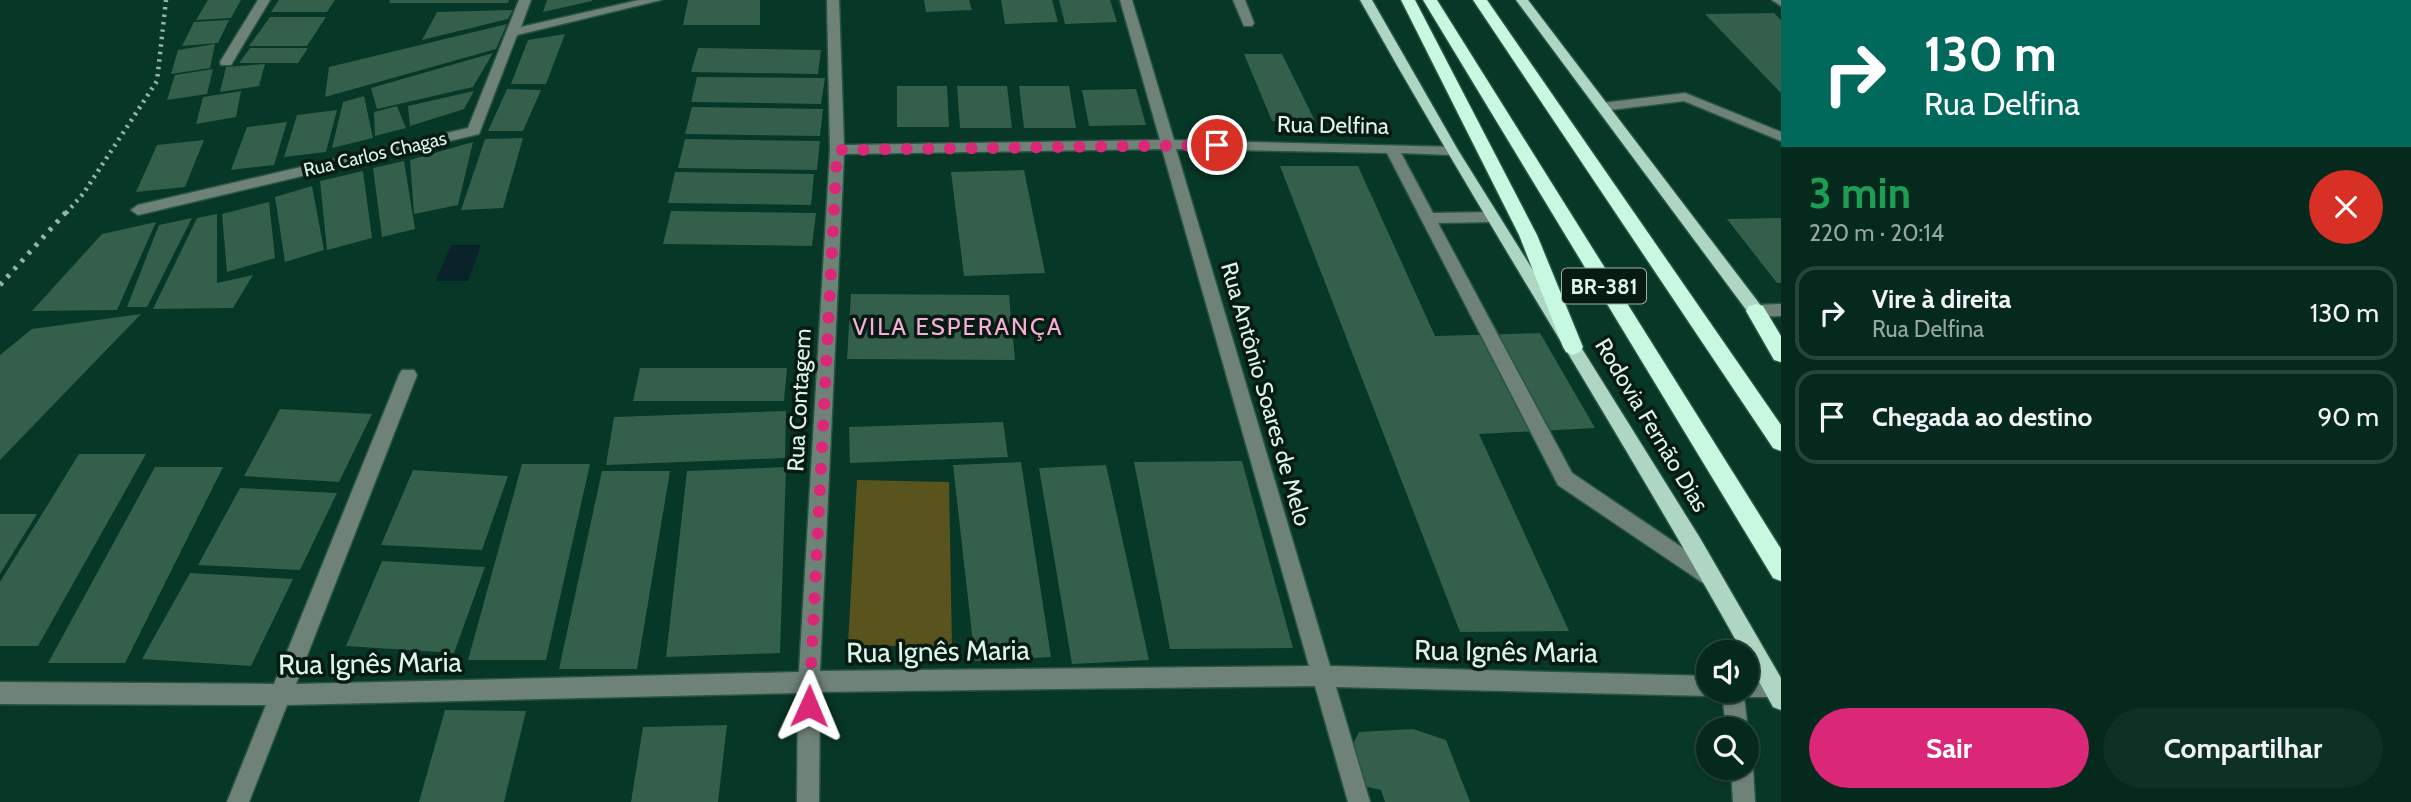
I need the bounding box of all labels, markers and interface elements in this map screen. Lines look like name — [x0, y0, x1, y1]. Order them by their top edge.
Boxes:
text: 130 m — [1924, 24, 2057, 83]
icon: right — [1809, 28, 1900, 119]
text: Rua Delfina — [1924, 84, 2080, 123]
street label: Rua Delfina — [1277, 110, 1389, 140]
pin — [1187, 115, 1247, 175]
street label: Rua Carlos Chagas — [301, 126, 449, 182]
icon: arrive — [1198, 126, 1236, 164]
text: 3 min — [1809, 167, 1911, 219]
button: close — [2309, 170, 2383, 244]
text: 220 m · 20:14 — [1809, 219, 1944, 247]
street label: Rua Antônio Soares de Melo — [1215, 259, 1317, 529]
road number: BR-381 — [1562, 268, 1646, 304]
text: Vire à direita — [1872, 283, 2012, 315]
icon: right — [1813, 294, 1851, 332]
text: 130 m — [2310, 297, 2379, 329]
district label: VILA ESPERANÇA — [852, 312, 1064, 341]
text: Rua Delfina — [1872, 315, 1984, 343]
street label: Rua Contagem — [781, 328, 817, 472]
street label: Rodovia Fernão Dias — [1589, 333, 1715, 517]
icon: arrive — [1813, 398, 1851, 436]
text: Chegada ao destino — [1872, 401, 2092, 433]
text: 90 m — [2317, 401, 2379, 433]
street label: Rua Ignês Maria — [846, 632, 1031, 670]
street label: Rua Ignês Maria — [1414, 632, 1599, 670]
map controls — [1696, 640, 1759, 780]
button: sound — [1696, 640, 1759, 703]
street label: Rua Ignês Maria — [278, 644, 463, 682]
position arrow — [772, 669, 846, 743]
button: Sair — [1809, 708, 2089, 788]
button: Compartilhar — [2103, 708, 2383, 788]
button: search — [1696, 717, 1759, 780]

